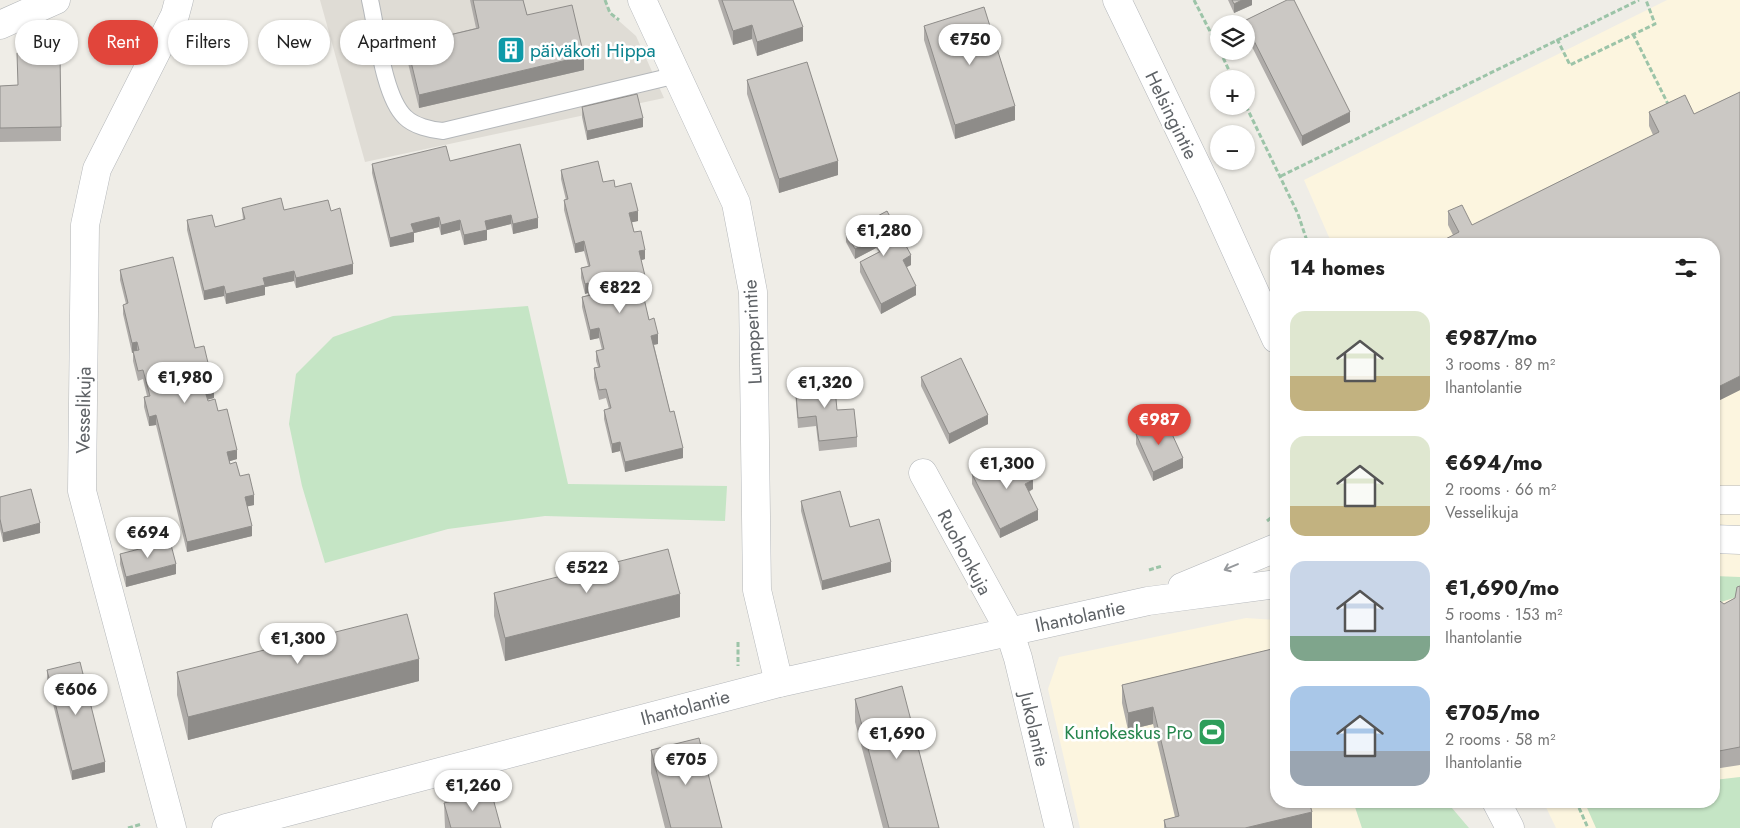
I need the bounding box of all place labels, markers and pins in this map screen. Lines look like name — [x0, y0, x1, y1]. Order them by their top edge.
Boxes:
pin: €750 — [940, 23, 1000, 66]
building icon: päiväkoti Hippa — [496, 35, 526, 65]
place label: päiväkoti Hippa — [530, 37, 656, 64]
pin: €1,280 — [843, 214, 925, 257]
pin: €822 — [590, 272, 650, 314]
pin: €1,980 — [144, 362, 226, 404]
pin: €1,320 — [784, 366, 866, 409]
pin: €987 — [1129, 404, 1189, 446]
pin: €1,300 — [966, 448, 1048, 490]
pin: €694 — [118, 516, 178, 559]
pin: €522 — [557, 552, 617, 594]
pin: €1,300 — [257, 622, 339, 665]
pin: €606 — [46, 674, 106, 716]
sports icon: Kuntokeskus Pro — [1197, 717, 1227, 747]
pin: €1,690 — [856, 718, 938, 760]
place label: Kuntokeskus Pro — [1064, 719, 1193, 746]
pin: €705 — [656, 744, 716, 786]
pin: €1,260 — [432, 770, 514, 812]

